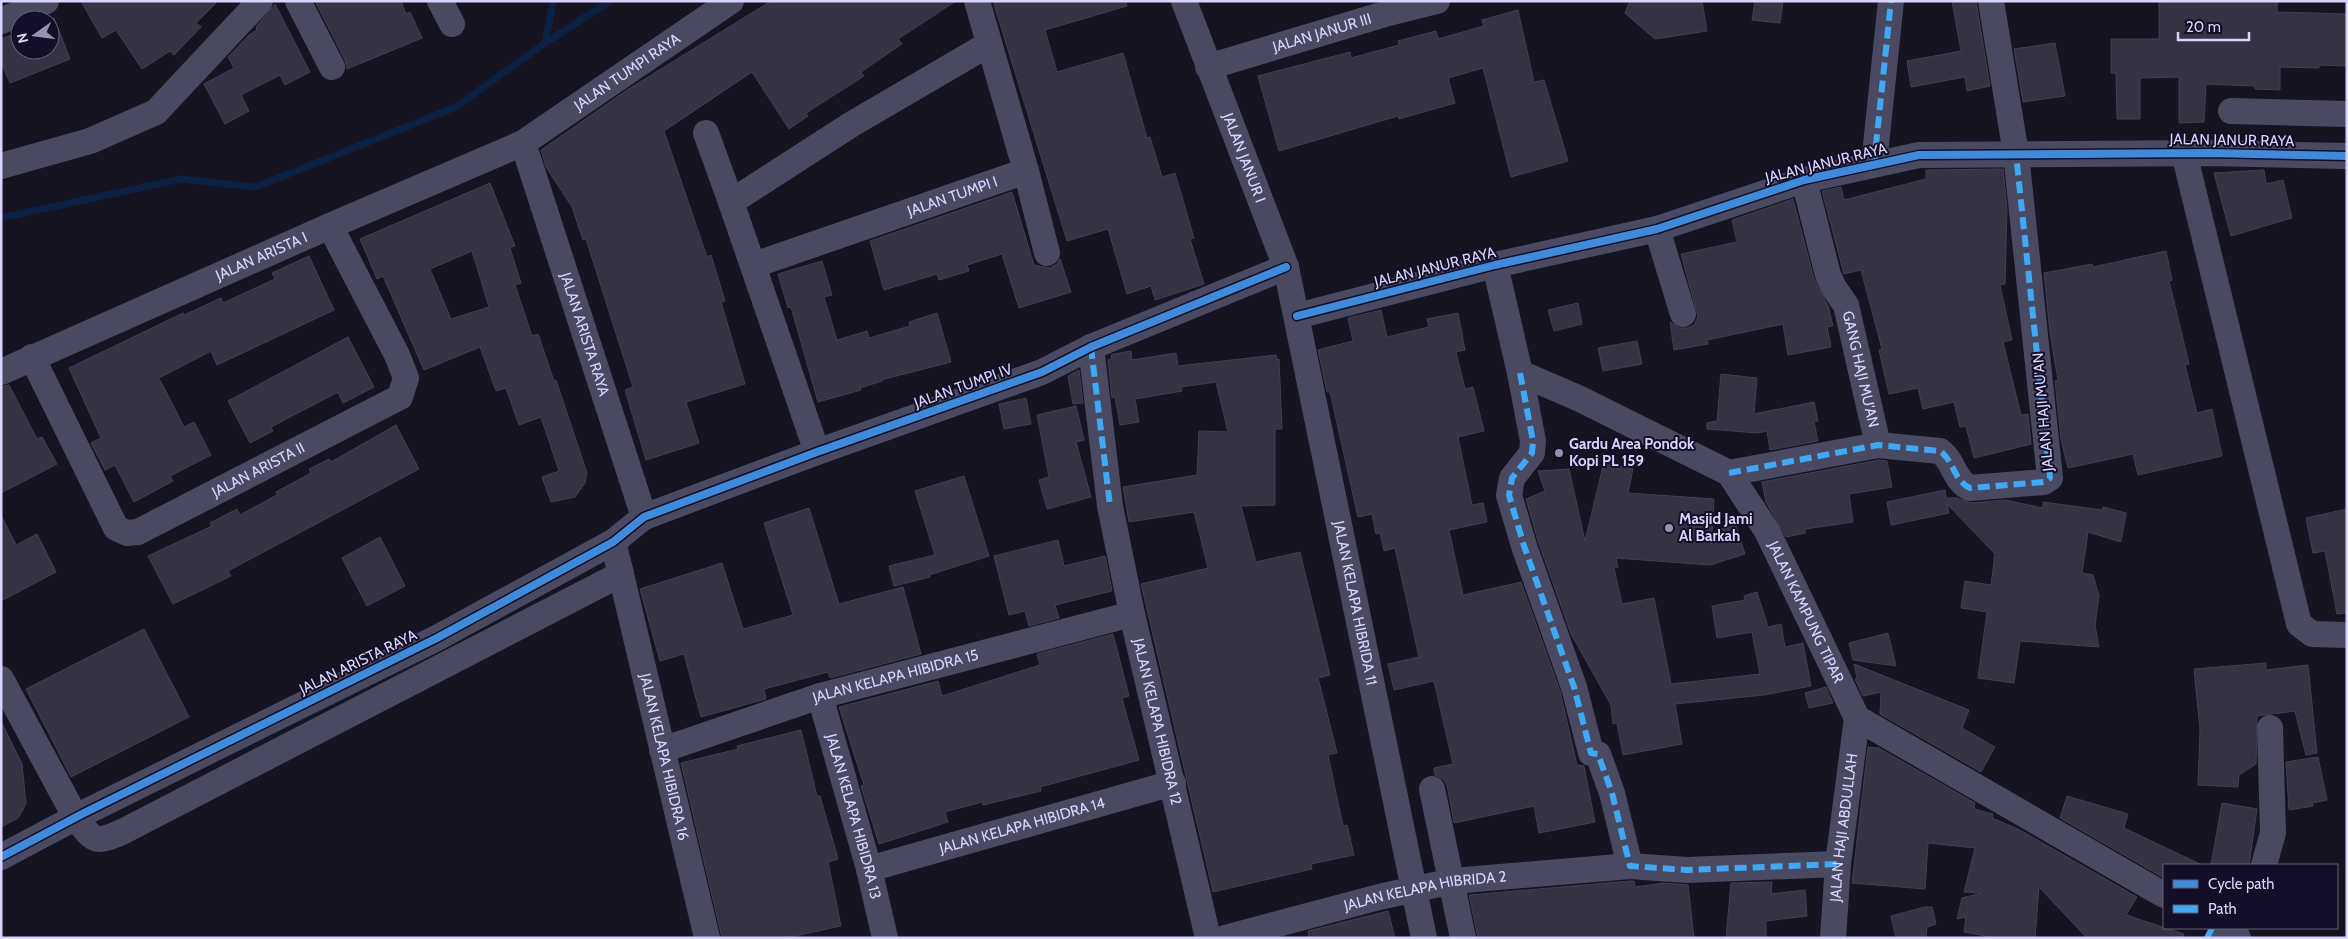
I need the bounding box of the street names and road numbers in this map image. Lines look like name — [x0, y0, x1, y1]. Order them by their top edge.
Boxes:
street label: JALAN JANUR III — [1270, 10, 1374, 56]
street label: JALAN TUMPI RAYA — [570, 29, 684, 115]
street label: JALAN JANUR I — [1218, 110, 1269, 205]
street label: JALAN JANUR RAYA — [2168, 130, 2295, 150]
street label: JALAN JANUR RAYA — [1762, 139, 1889, 187]
street label: JALAN TUMPI I — [904, 173, 1000, 221]
street label: JALAN ARISTA I — [212, 228, 310, 285]
street label: JALAN JANUR RAYA — [1371, 243, 1498, 291]
street label: JALAN ARISTA RAYA — [556, 269, 613, 399]
street label: GANG HAJI MU'AN — [1839, 309, 1883, 429]
street label: JALAN HAJI MU'AN — [2029, 352, 2057, 473]
street label: JALAN TUMPI IV — [910, 360, 1015, 412]
street label: JALAN ARISTA II — [208, 439, 308, 502]
street label: JALAN KELAPA HIBRIDA 11 — [1329, 518, 1381, 687]
street label: JALAN KAMPUNG TIPAR — [1764, 537, 1848, 686]
street label: JALAN ARISTA RAYA — [295, 625, 420, 699]
street label: JALAN KELAPA HIBIDRA 12 — [1129, 636, 1186, 807]
street label: JALAN KELAPA HIBIDRA 15 — [809, 646, 980, 707]
street label: JALAN KELAPA HIBIDRA 16 — [636, 671, 693, 842]
street label: JALAN KELAPA HIBIDRA 13 — [822, 731, 885, 901]
street label: JALAN HAJI ABDULLAH — [1826, 752, 1861, 903]
street label: JALAN KELAPA HIBIDRA 14 — [936, 794, 1107, 858]
street label: JALAN KELAPA HIBRIDA 2 — [1341, 867, 1507, 915]

